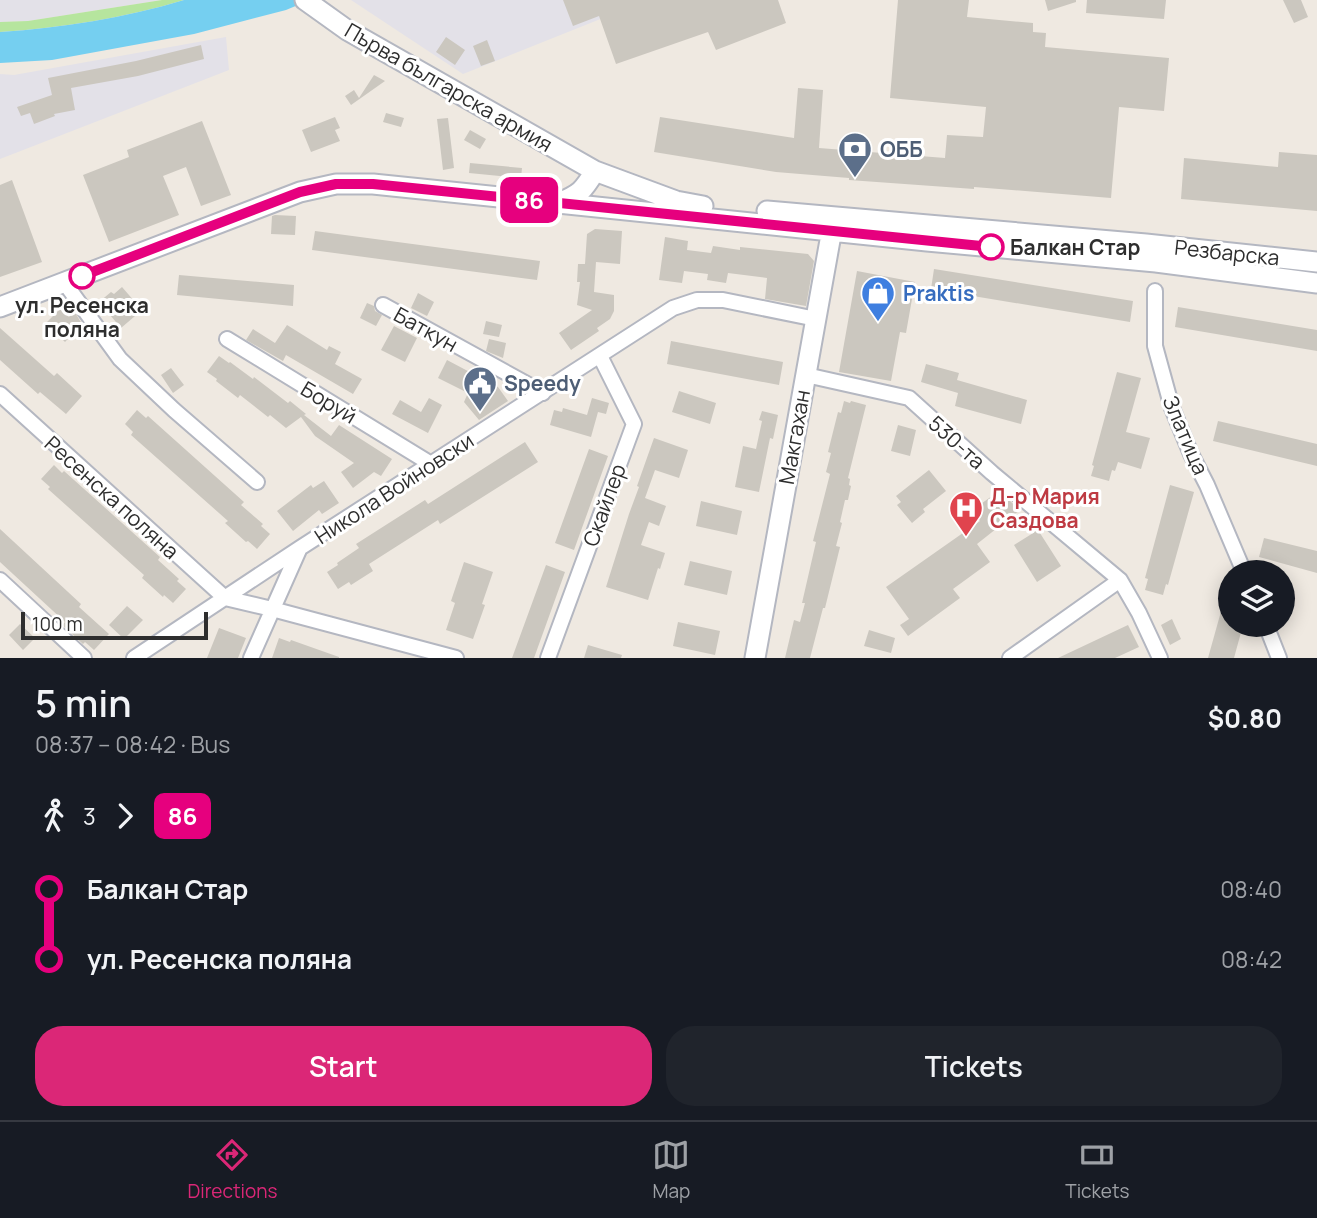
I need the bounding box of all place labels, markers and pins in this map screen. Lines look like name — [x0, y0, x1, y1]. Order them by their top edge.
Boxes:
bank icon: ОББ — [836, 130, 874, 179]
place label: ОББ — [880, 135, 923, 163]
place label: Балкан Стар — [1010, 233, 1140, 261]
marker: Балкан Стар — [978, 234, 1004, 260]
marker: ул. Ресенска поляна — [69, 263, 95, 289]
shop icon: Praktis — [859, 274, 897, 323]
place label: Praktis — [903, 279, 974, 307]
place label: ул. Ресенска поляна — [15, 291, 149, 343]
public building icon: Speedy — [461, 364, 499, 413]
place label: Speedy — [504, 369, 581, 397]
place label: Д-р Мария Саздова — [990, 482, 1100, 534]
hospital icon: Д-р Мария Саздова — [947, 489, 985, 538]

